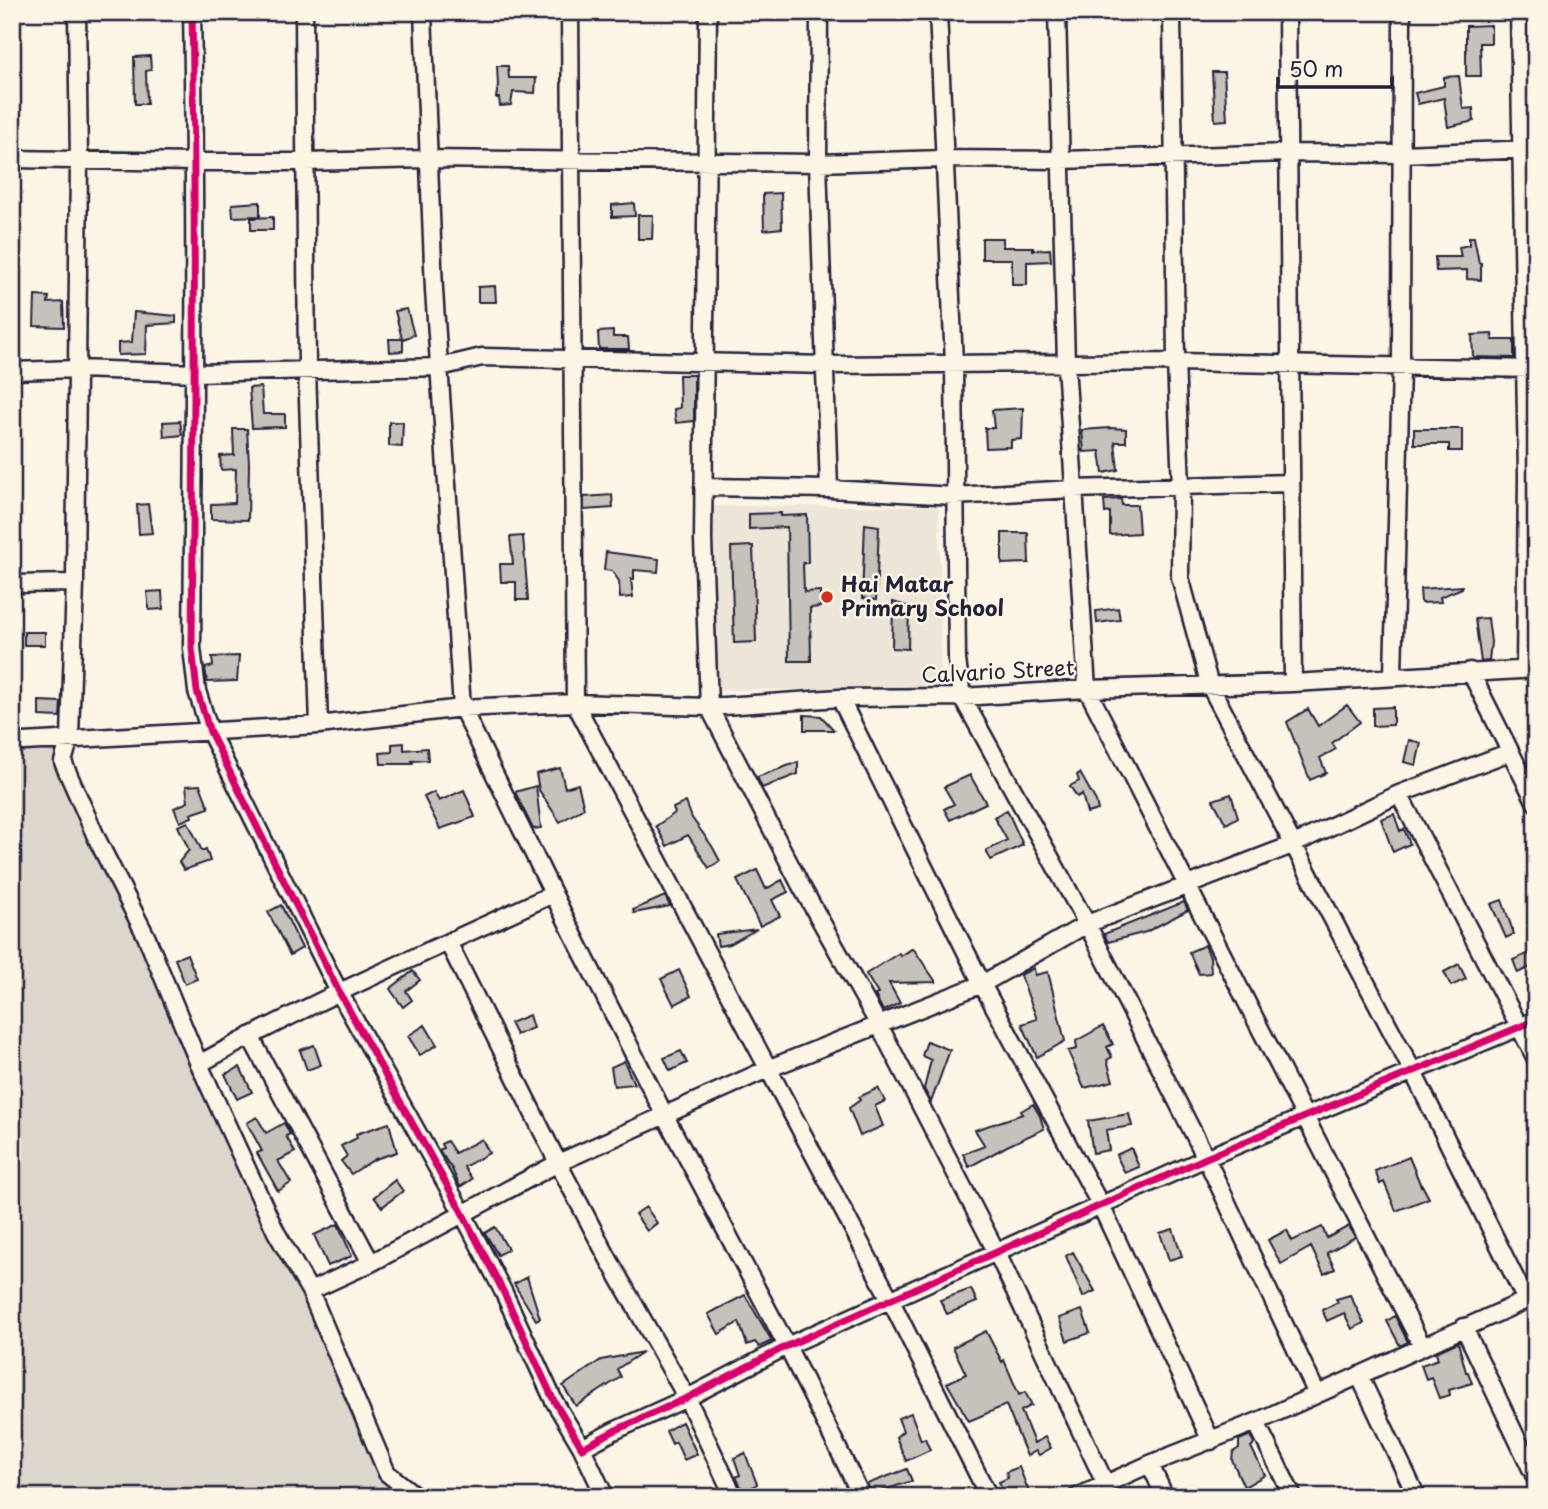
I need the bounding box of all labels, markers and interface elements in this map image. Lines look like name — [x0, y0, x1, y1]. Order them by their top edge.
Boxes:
scale bar — [1278, 46, 1392, 90]
text: 50 m — [1289, 52, 1343, 84]
place label: Hai Matar Primary School — [841, 567, 1004, 623]
marker: Hai Matar Primary School — [819, 589, 835, 605]
street label: Calvario Street — [921, 650, 1075, 690]

